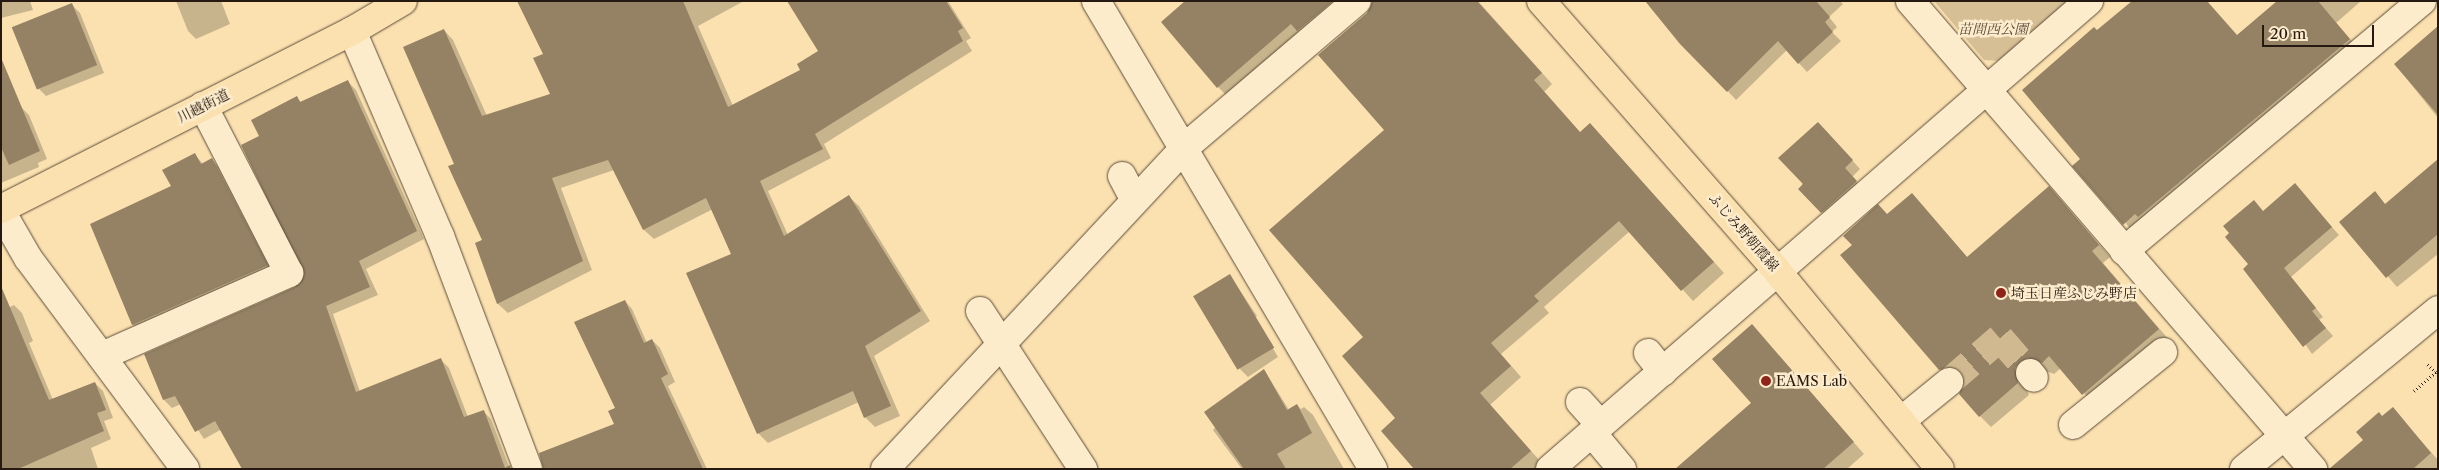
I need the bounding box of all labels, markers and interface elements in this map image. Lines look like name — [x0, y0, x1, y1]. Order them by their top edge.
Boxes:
scale bar — [2264, 15, 2376, 47]
park label: 苗間西公園 — [1958, 21, 2028, 37]
text: 20 m — [2270, 24, 2306, 43]
street label: 川越街道 — [174, 86, 232, 126]
street label: ふじみ野朝霞線 — [1706, 190, 1782, 274]
place label: 埼玉日産ふじみ野店 — [2011, 285, 2137, 301]
marker: 埼玉日産ふじみ野店 — [1995, 287, 2007, 299]
place label: EAMS Lab — [1776, 373, 1847, 389]
marker: EAMS Lab — [1760, 375, 1772, 387]

